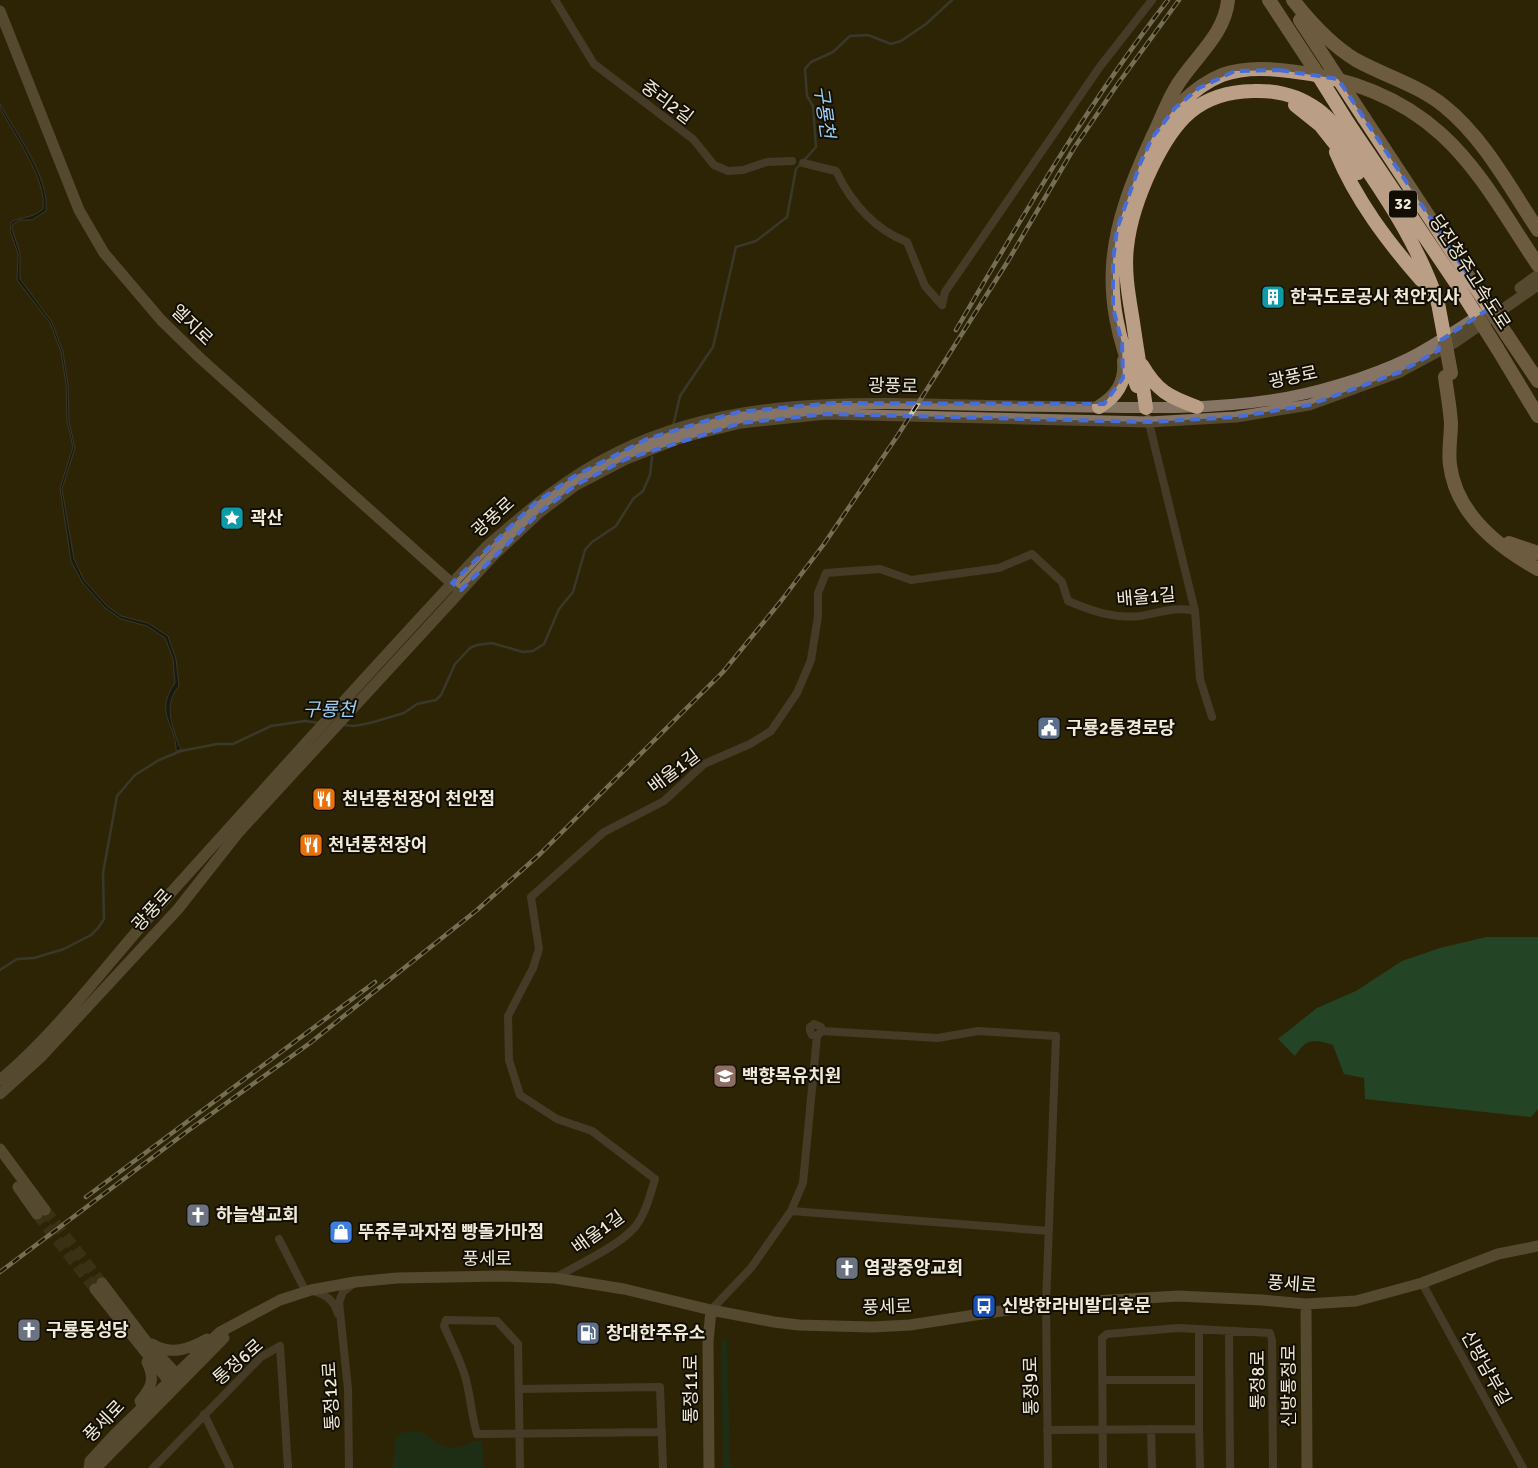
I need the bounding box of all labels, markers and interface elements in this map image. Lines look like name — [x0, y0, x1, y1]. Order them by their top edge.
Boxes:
street label: 중리2길 — [637, 75, 697, 129]
water label: 구룡천 — [808, 84, 840, 141]
road number: 32 — [1389, 190, 1417, 218]
street label: 당진청주고속도로 — [1425, 210, 1515, 334]
building icon: 한국도로공사 천안지사 — [1260, 284, 1286, 310]
place label: 한국도로공사 천안지사 — [1290, 286, 1460, 308]
street label: 엘지로 — [166, 300, 218, 350]
street label: 광풍로 — [1266, 361, 1320, 393]
street label: 광풍로 — [868, 375, 918, 397]
street label: 광풍로 — [467, 492, 519, 542]
place icon: 곽산 — [219, 505, 245, 531]
place label: 곽산 — [250, 507, 284, 529]
street label: 배울1길 — [1115, 583, 1177, 611]
water label: 구룡천 — [303, 698, 357, 722]
public building icon: 구룡2통경로당 — [1036, 715, 1062, 741]
place label: 구룡2통경로당 — [1066, 717, 1175, 739]
street label: 배울1길 — [644, 744, 704, 798]
restaurant icon: 천년풍천장어 천안점 — [311, 786, 337, 812]
place label: 천년풍천장어 천안점 — [342, 788, 495, 810]
restaurant icon: 천년풍천장어 — [298, 832, 324, 858]
place label: 천년풍천장어 — [328, 834, 427, 856]
street label: 광풍로 — [127, 884, 177, 936]
school or university icon: 백향목유치원 — [712, 1063, 738, 1089]
place label: 백향목유치원 — [742, 1065, 841, 1087]
church icon: 하늘샘교회 — [185, 1202, 211, 1228]
place label: 하늘샘교회 — [216, 1204, 299, 1226]
street label: 배울1길 — [568, 1206, 628, 1258]
shop icon: 뚜쥬루과자점 빵돌가마점 — [328, 1219, 354, 1245]
place label: 뚜쥬루과자점 빵돌가마점 — [358, 1221, 544, 1243]
street label: 풍세로 — [462, 1248, 512, 1270]
church icon: 염광중앙교회 — [834, 1255, 860, 1281]
place label: 염광중앙교회 — [864, 1257, 963, 1279]
street label: 풍세로 — [1266, 1271, 1318, 1297]
bus stop icon: 신방한라비발디후문 — [971, 1293, 997, 1319]
street label: 풍세로 — [862, 1295, 912, 1319]
place label: 신방한라비발디후문 — [1002, 1295, 1151, 1317]
church icon: 구룡동성당 — [16, 1317, 42, 1343]
place label: 구룡동성당 — [46, 1319, 129, 1341]
fuel station icon: 창대한주유소 — [575, 1320, 601, 1346]
place label: 창대한주유소 — [606, 1322, 705, 1344]
street label: 신방남부길 — [1456, 1326, 1516, 1410]
street label: 통정6로 — [208, 1334, 268, 1390]
street label: 신방통정로 — [1278, 1345, 1300, 1427]
street label: 통정8로 — [1247, 1350, 1269, 1410]
street label: 통정11로 — [680, 1354, 702, 1424]
street label: 통정9로 — [1019, 1356, 1043, 1416]
street label: 통정12로 — [318, 1361, 344, 1431]
street label: 풍세로 — [79, 1395, 129, 1447]

